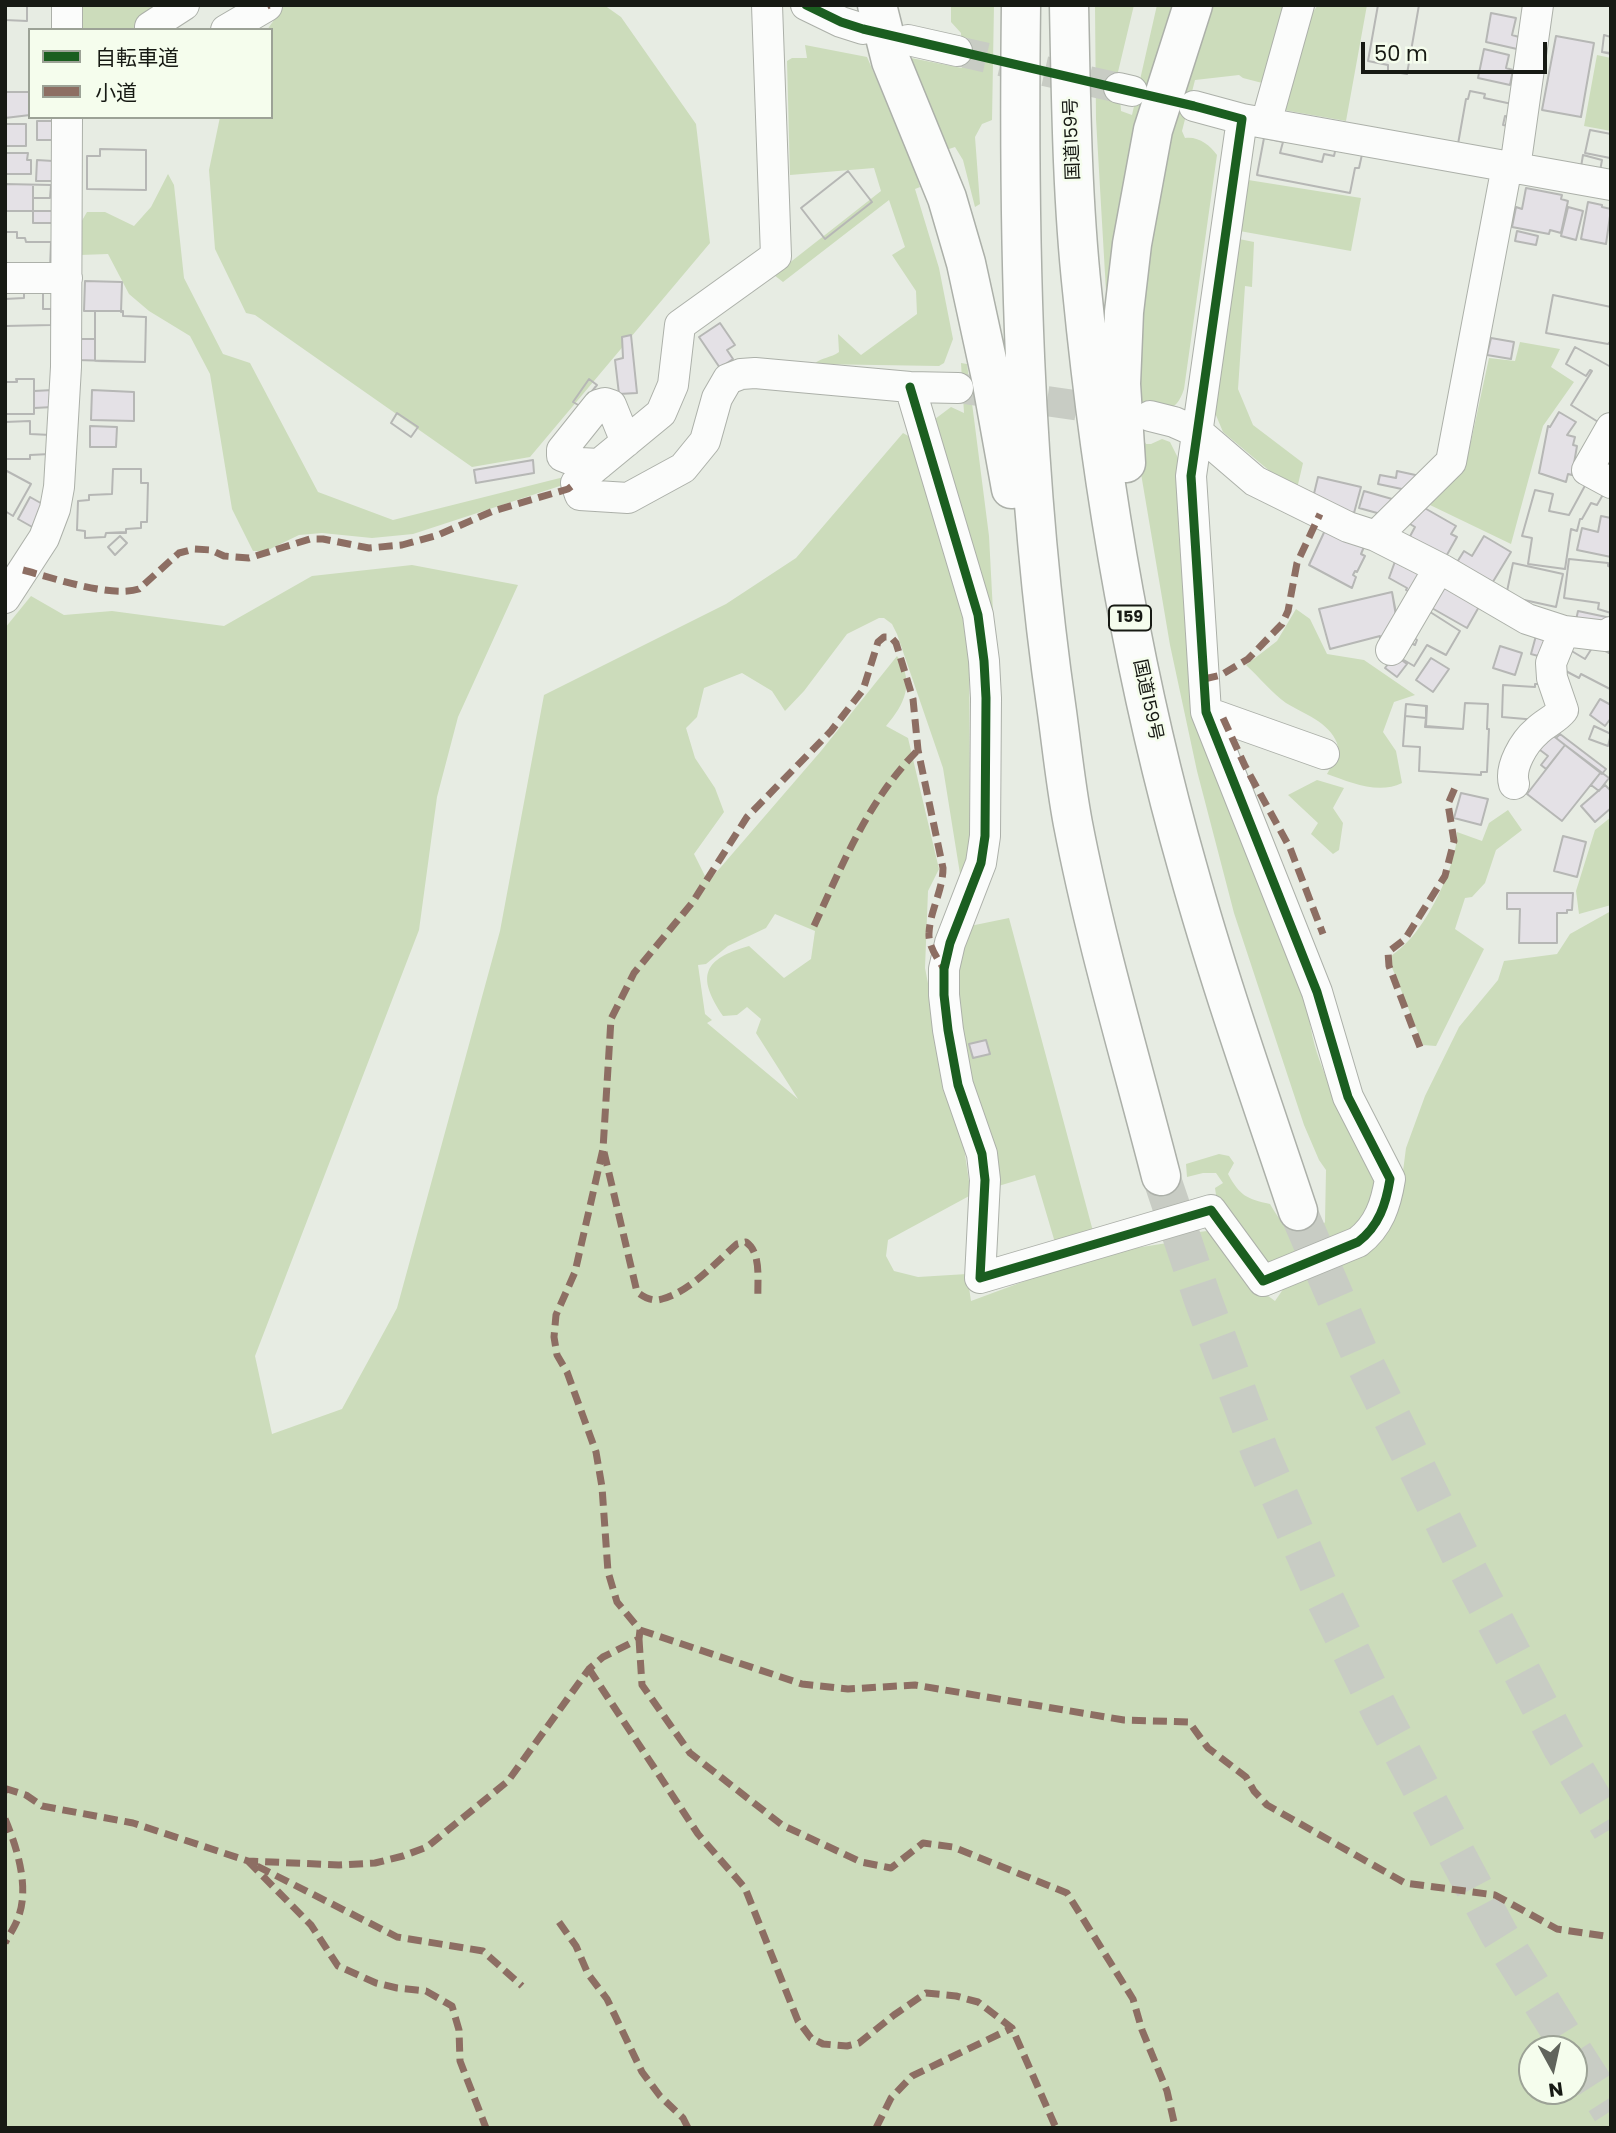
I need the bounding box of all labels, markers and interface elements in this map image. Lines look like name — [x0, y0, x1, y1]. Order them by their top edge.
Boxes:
legend — [28, 28, 273, 119]
scale bar — [1364, 28, 1550, 72]
text: 50 m — [1374, 39, 1428, 68]
text: 自転車道 — [95, 43, 179, 72]
text: 小道 — [95, 78, 137, 107]
street label: 国道159号 — [1061, 97, 1085, 181]
road number: 159 — [1109, 606, 1151, 631]
street label: 国道159号 — [1128, 657, 1166, 743]
north arrow — [1518, 2035, 1588, 2105]
text: N — [1547, 2075, 1565, 2104]

